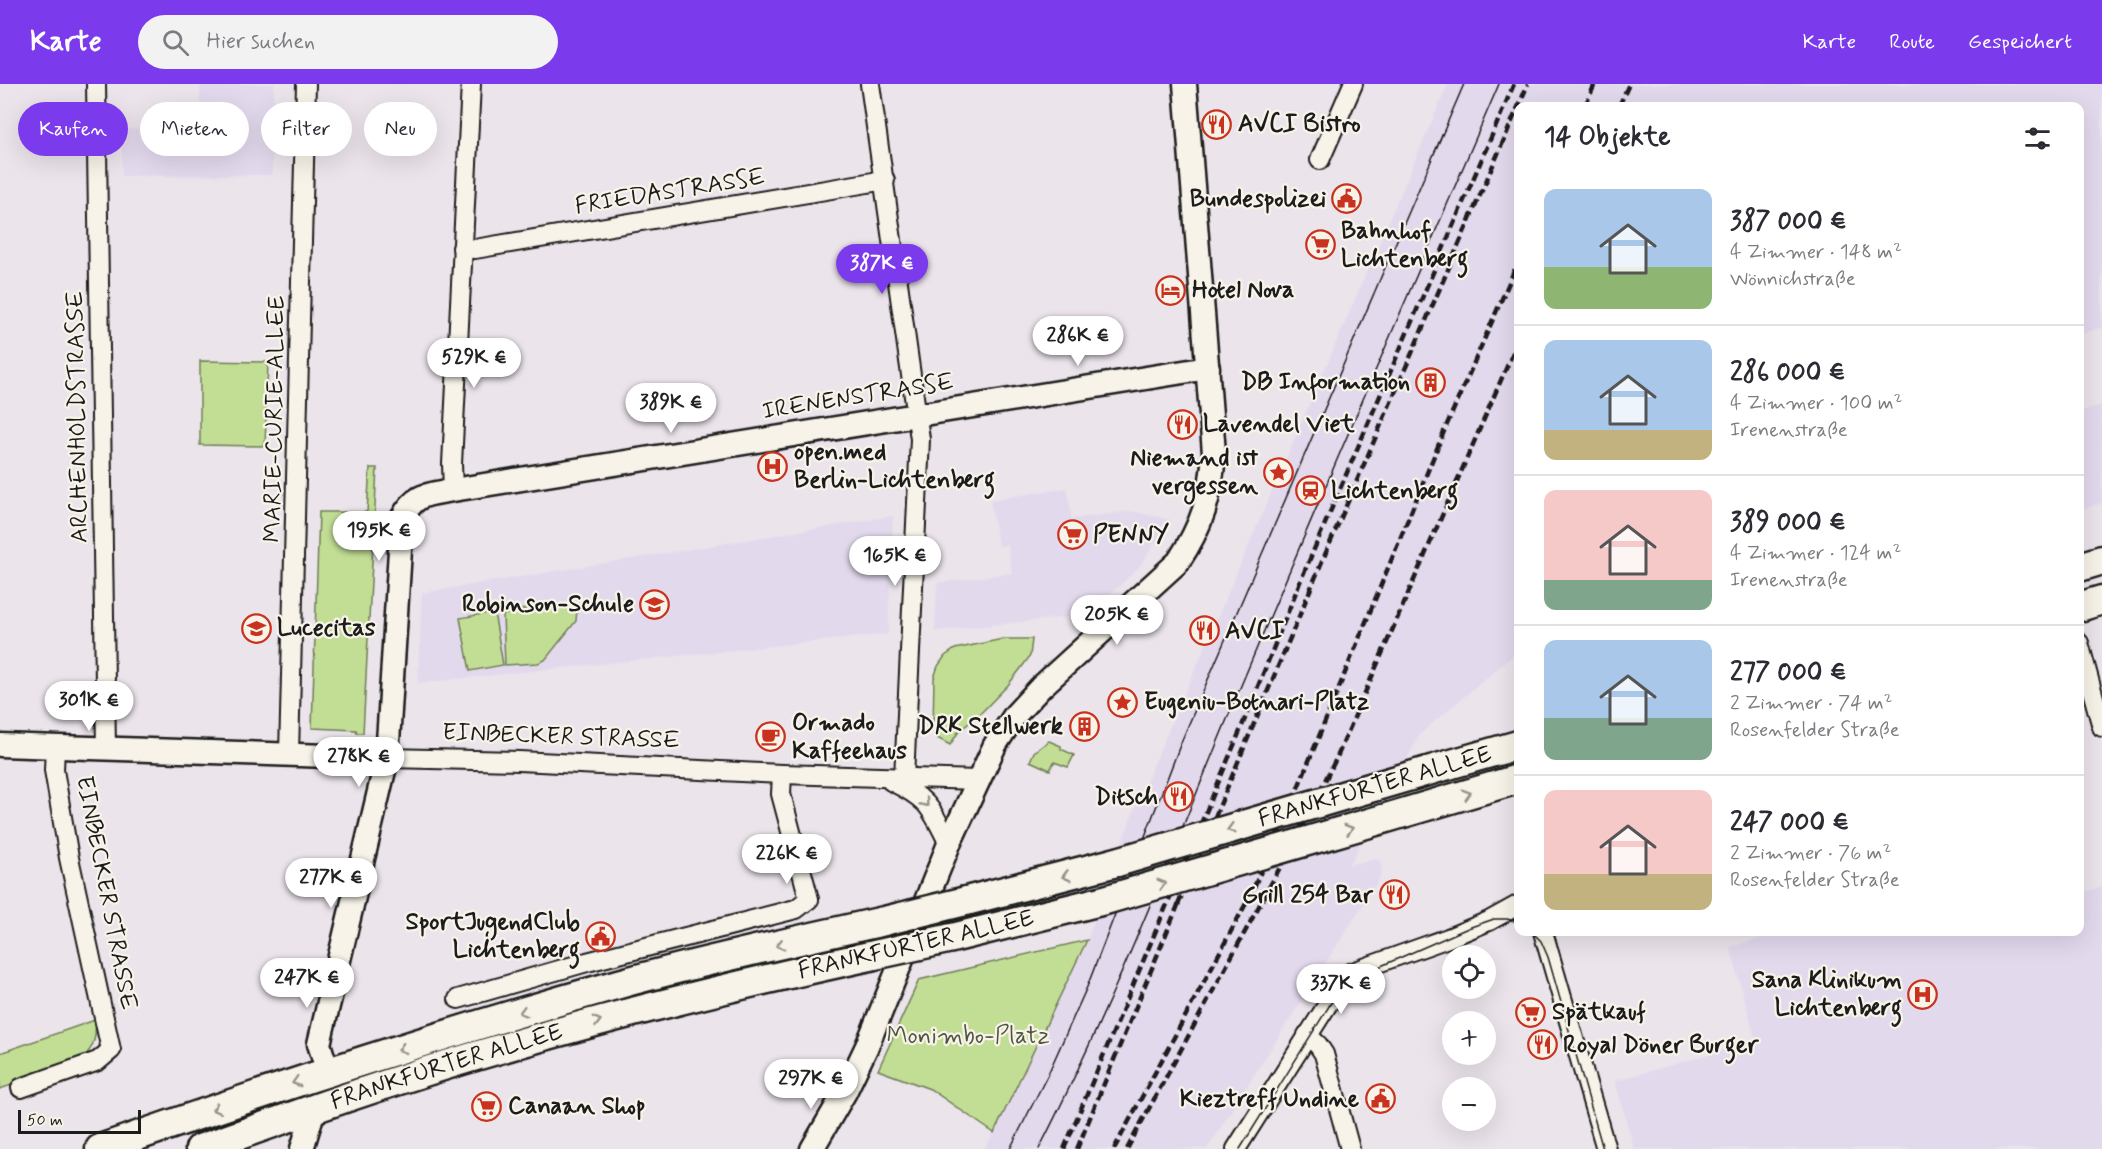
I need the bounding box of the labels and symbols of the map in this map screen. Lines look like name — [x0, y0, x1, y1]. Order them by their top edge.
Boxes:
restaurant icon: AVCI Bistro — [1201, 108, 1233, 140]
place label: AVCI Bistro — [1238, 109, 1361, 140]
street label: FRIEDASTRASSE — [573, 162, 767, 222]
public building icon: Bundespolizei — [1331, 183, 1363, 215]
place label: Bundespolizei — [1190, 184, 1326, 215]
place label: Bahnhof Lichtenberg — [1341, 216, 1468, 278]
supermarket icon: Bahnhof Lichtenberg — [1304, 229, 1336, 261]
pin: 387K € — [833, 244, 931, 295]
hotel icon: Hotel Nova — [1155, 274, 1187, 306]
place label: Hotel Nova — [1192, 275, 1294, 306]
street label: ARCHENHOLDSTRASSE — [60, 291, 96, 543]
street label: MARIE-CURIE-ALLEE — [257, 295, 293, 543]
pin: 286K € — [1029, 316, 1127, 367]
pin: 529K € — [425, 338, 523, 389]
building icon: DB Information — [1415, 366, 1447, 398]
street label: IRENENSTRASSE — [760, 367, 956, 427]
place label: DB Information — [1241, 367, 1410, 400]
pin: 389K € — [622, 383, 720, 434]
restaurant icon: Lavendel Viet — [1166, 408, 1198, 440]
place label: Lavendel Viet — [1203, 409, 1356, 440]
place label: open.med Berlin-Lichtenberg — [794, 437, 995, 499]
place label: Niemand ist vergessen — [1130, 443, 1258, 505]
hospital icon: open.med Berlin-Lichtenberg — [757, 450, 789, 482]
place icon: Niemand ist vergessen — [1263, 456, 1295, 488]
station icon: Lichtenberg — [1294, 475, 1326, 507]
place label: Lichtenberg — [1331, 476, 1458, 510]
pin: 195K € — [330, 511, 428, 562]
supermarket icon: PENNY — [1056, 519, 1088, 551]
place label: PENNY — [1093, 520, 1169, 551]
pin: 165K € — [846, 536, 944, 587]
school or university icon: Robinson-Schule — [639, 588, 671, 620]
place label: Robinson-Schule — [462, 589, 634, 620]
pin: 205K € — [1068, 595, 1166, 646]
school or university icon: Lucecitas — [240, 612, 272, 644]
place label: Lucecitas — [277, 613, 376, 644]
restaurant icon: AVCI — [1188, 615, 1220, 647]
place label: AVCI — [1225, 616, 1284, 647]
pin: 301K € — [40, 681, 138, 732]
place icon: Eugeniu-Botnari-Platz — [1107, 686, 1139, 718]
place label: Eugeniu-Botnari-Platz — [1144, 687, 1369, 719]
place label: Ormado Kaffeehaus — [792, 708, 907, 767]
building icon: DRK Stellwerk — [1068, 710, 1100, 742]
place label: DRK Stellwerk — [918, 711, 1063, 742]
street label: EINBECKER STRASSE — [442, 717, 680, 757]
cafe icon: Ormado Kaffeehaus — [755, 721, 787, 753]
pin: 278K € — [310, 737, 408, 788]
street label: FRANKFURTER ALLEE — [1255, 739, 1495, 835]
street label: EINBECKER STRASSE — [68, 773, 144, 1013]
restaurant icon: Ditsch — [1163, 781, 1195, 813]
place label: Ditsch — [1095, 782, 1158, 813]
one-way arrow — [1461, 789, 1472, 801]
one-way arrow — [918, 796, 929, 806]
one-way arrow — [1226, 822, 1237, 834]
one-way arrow — [1343, 824, 1354, 836]
pin: 226K € — [738, 834, 836, 885]
pin: 277K € — [282, 858, 380, 909]
one-way arrow — [1061, 868, 1071, 881]
one-way arrow — [1156, 879, 1167, 891]
restaurant icon: Grill 254 Bar — [1378, 879, 1410, 911]
place label: Grill 254 Bar — [1242, 880, 1374, 911]
street label: FRANKFURTER ALLEE — [795, 903, 1037, 987]
place label: SportJugendClub Lichtenberg — [405, 907, 580, 969]
public building icon: SportJugendClub Lichtenberg — [585, 920, 617, 952]
one-way arrow — [775, 937, 785, 950]
pin: 247K € — [258, 958, 356, 1009]
pin: 337K € — [1292, 964, 1390, 1015]
place label: Sana Klinikum Lichtenberg — [1752, 965, 1902, 1027]
hospital icon: Sana Klinikum Lichtenberg — [1907, 978, 1939, 1010]
supermarket icon: Spätkauf — [1515, 996, 1547, 1028]
place label: Spätkauf — [1552, 997, 1646, 1028]
one-way arrow — [518, 1005, 529, 1017]
street label: FRANKFURTER ALLEE — [326, 1016, 566, 1117]
one-way arrow — [592, 1016, 602, 1029]
park label: Monimbo-Platz — [886, 1021, 1050, 1052]
restaurant icon: Royal Döner Burger — [1526, 1029, 1558, 1061]
place label: Royal Döner Burger — [1563, 1030, 1759, 1064]
one-way arrow — [397, 1042, 408, 1055]
pin: 297K € — [762, 1059, 860, 1110]
one-way arrow — [291, 1075, 302, 1087]
public building icon: Kieztreff Undine — [1364, 1083, 1396, 1115]
place label: Kieztreff Undine — [1180, 1084, 1360, 1115]
supermarket icon: Canaan Shop — [471, 1090, 503, 1122]
place label: Canaan Shop — [508, 1091, 646, 1122]
one-way arrow — [211, 1101, 222, 1114]
scale bar — [18, 1107, 141, 1134]

